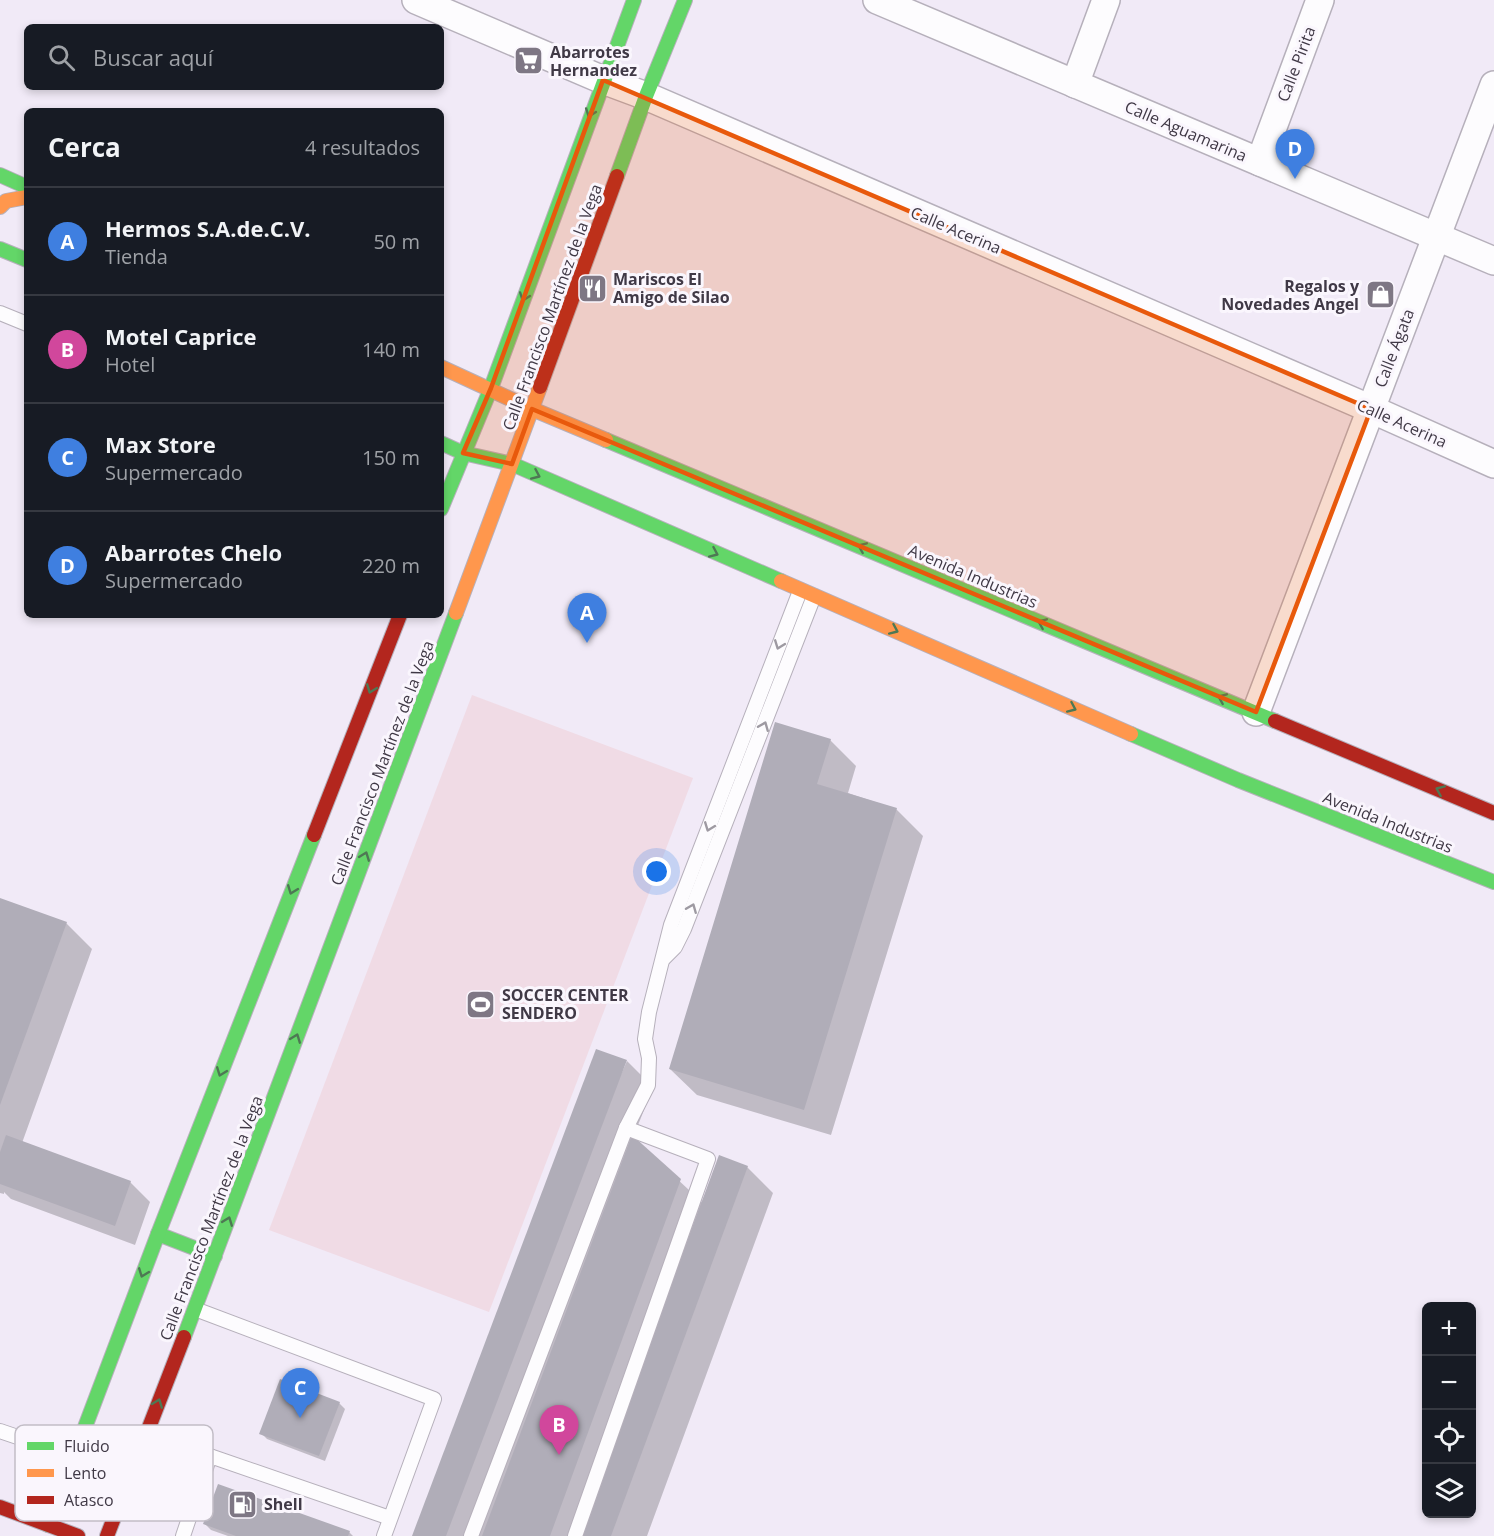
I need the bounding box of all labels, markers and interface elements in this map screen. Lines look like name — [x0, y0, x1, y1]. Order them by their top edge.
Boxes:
street label: Calle Pirita — [1272, 23, 1320, 105]
search box — [24, 24, 444, 90]
icon: search — [45, 41, 78, 74]
place label: Abarrotes Hernandez — [550, 41, 637, 81]
text: Buscar aquí — [93, 42, 213, 72]
supermarket icon: Abarrotes Hernandez — [513, 45, 545, 77]
street label: Calle Aguamarina — [1122, 95, 1250, 167]
one-way arrow — [585, 107, 598, 118]
text: Cerca — [48, 129, 121, 165]
pin: D — [1276, 130, 1314, 179]
text: 4 resultados — [305, 134, 420, 161]
street label: Calle Francisco Martínez de la Vega — [497, 181, 607, 433]
street label: Calle Acerina — [907, 201, 1005, 259]
text: Hermos S.A.de.C.V. — [105, 213, 311, 243]
text: A — [61, 228, 74, 255]
text: 50 m — [373, 228, 420, 255]
text: Tienda — [105, 243, 168, 270]
place label: Mariscos El Amigo de Silao — [613, 268, 730, 308]
restaurant icon: Mariscos El Amigo de Silao — [576, 272, 608, 304]
place label: Regalos y Novedades Angel — [1221, 275, 1360, 315]
shop icon: Regalos y Novedades Angel — [1364, 279, 1396, 311]
one-way arrow — [519, 291, 531, 302]
street label: Calle Ágata — [1369, 306, 1419, 390]
text: Motel Caprice — [105, 321, 257, 351]
text: B — [61, 336, 74, 363]
text: 140 m — [362, 336, 420, 363]
text: Hotel — [105, 351, 155, 378]
street label: Calle Acerina — [1354, 393, 1450, 453]
text: Max Store — [105, 429, 216, 459]
text: C — [61, 444, 74, 471]
text: 150 m — [362, 444, 420, 471]
text: Supermercado — [105, 459, 243, 486]
one-way arrow — [530, 468, 541, 480]
text: Abarrotes Chelo — [105, 537, 282, 567]
street label: Avenida Industrias — [905, 539, 1041, 613]
one-way arrow — [857, 542, 868, 554]
one-way arrow — [708, 546, 719, 558]
text: D — [60, 552, 75, 579]
text: 220 m — [362, 552, 420, 579]
text: Supermercado — [105, 567, 243, 594]
pin: A — [568, 594, 606, 643]
one-way arrow — [1037, 618, 1048, 630]
one-way arrow — [887, 623, 898, 635]
street label: Calle Francisco Martínez de la Vega — [325, 637, 439, 889]
one-way arrow — [773, 639, 786, 650]
one-way arrow — [366, 683, 378, 694]
one-way arrow — [1217, 693, 1228, 705]
one-way arrow — [1066, 701, 1077, 713]
one-way arrow — [757, 722, 769, 733]
one-way arrow — [1435, 785, 1446, 797]
street label: Avenida Industrias — [1320, 786, 1456, 858]
one-way arrow — [704, 821, 716, 832]
one-way arrow — [357, 851, 370, 861]
your location — [642, 857, 671, 886]
one-way arrow — [287, 884, 300, 895]
one-way arrow — [685, 903, 698, 914]
place label: SOCCER CENTER SENDERO — [502, 984, 629, 1024]
sports icon: SOCCER CENTER SENDERO — [465, 988, 497, 1020]
one-way arrow — [289, 1033, 301, 1044]
one-way arrow — [216, 1066, 229, 1077]
street label: Calle Francisco Martínez de la Vega — [154, 1092, 268, 1344]
one-way arrow — [220, 1216, 233, 1227]
one-way arrow — [138, 1267, 150, 1278]
map controls — [1422, 1302, 1476, 1518]
button: + — [1422, 1302, 1476, 1356]
button: − — [1422, 1356, 1476, 1410]
pin: C — [280, 1368, 320, 1418]
one-way arrow — [151, 1398, 163, 1409]
pin: B — [540, 1406, 578, 1455]
button: locate — [1422, 1410, 1476, 1464]
legend — [15, 1425, 213, 1521]
text: Fluido — [64, 1435, 110, 1457]
text: Lento — [64, 1462, 106, 1484]
button: layers — [1422, 1464, 1476, 1518]
fuel station icon: Shell — [227, 1488, 259, 1520]
text: Atasco — [64, 1489, 114, 1511]
place label: Shell — [264, 1493, 303, 1515]

